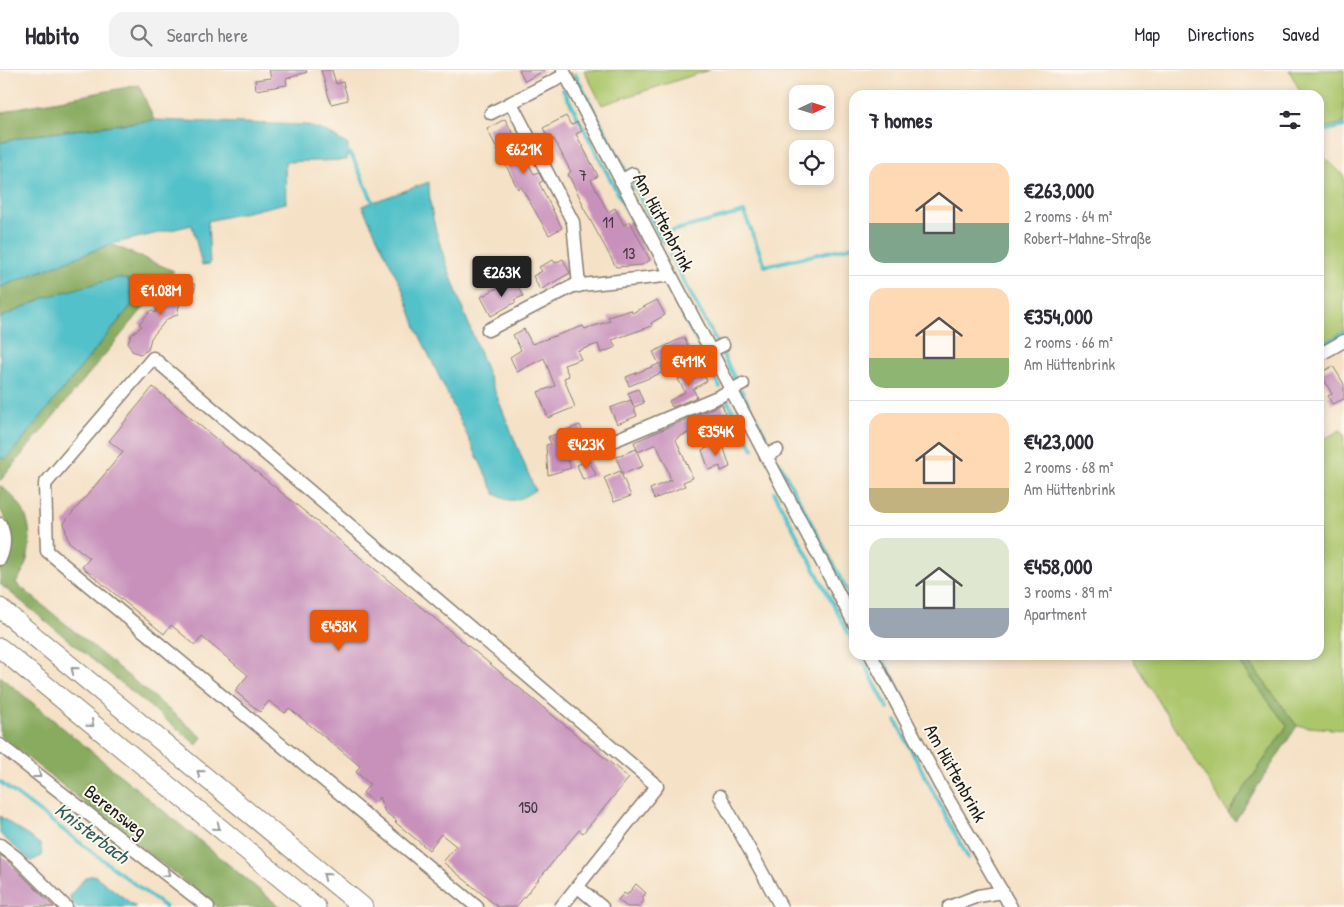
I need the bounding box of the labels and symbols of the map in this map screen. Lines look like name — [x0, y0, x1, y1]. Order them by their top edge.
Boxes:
north arrow — [789, 85, 834, 130]
pin: €621K — [489, 132, 559, 175]
house number: 7 — [579, 164, 587, 186]
street label: Am Hüttenbrink — [627, 168, 701, 276]
house number: 11 — [602, 211, 614, 233]
house number: 13 — [623, 242, 635, 264]
pin: €263K — [467, 256, 537, 298]
pin: €1.08M — [120, 274, 202, 316]
pin: €411K — [654, 344, 724, 387]
pin: €354K — [681, 414, 751, 457]
pin: €423K — [551, 428, 621, 470]
pin: €458K — [304, 610, 374, 652]
one-way arrow — [71, 667, 80, 675]
one-way arrow — [86, 719, 95, 728]
street label: Am Hüttenbrink — [918, 719, 994, 827]
one-way arrow — [33, 769, 42, 778]
one-way arrow — [197, 770, 206, 778]
street label: Berensweg — [79, 778, 153, 844]
water label: Knisterbach — [50, 796, 136, 870]
house number: 150 — [518, 796, 538, 818]
one-way arrow — [212, 821, 221, 830]
one-way arrow — [161, 869, 170, 877]
one-way arrow — [322, 872, 331, 881]

